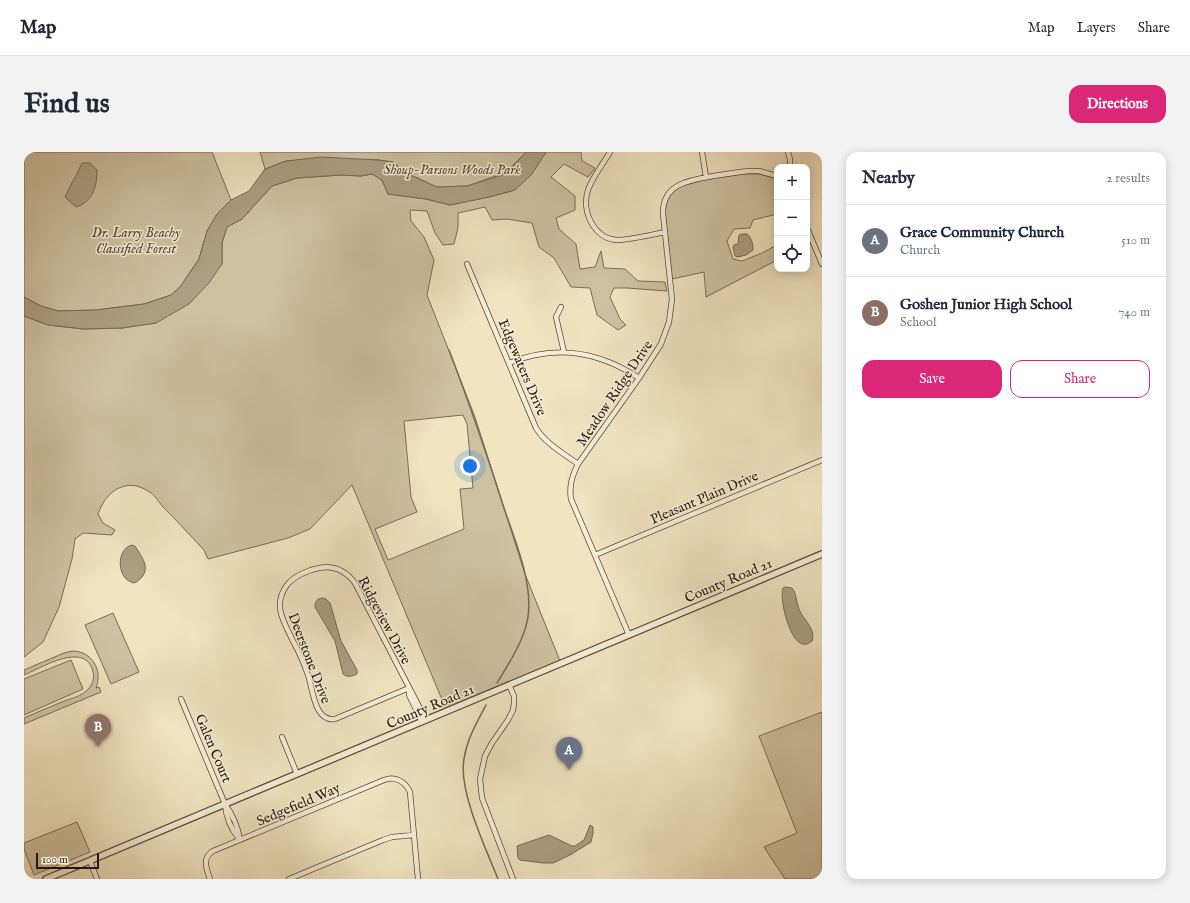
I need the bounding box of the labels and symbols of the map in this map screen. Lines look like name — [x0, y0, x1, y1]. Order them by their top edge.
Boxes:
park label: Shoup-Parsons Woods Park — [383, 161, 521, 179]
park label: Dr. Larry Beachy Classified Forest — [92, 224, 181, 258]
street label: Edgewaters Drive — [494, 316, 551, 419]
street label: Meadow Ridge Drive — [573, 337, 657, 450]
your location — [460, 456, 480, 476]
street label: Pleasant Plain Drive — [648, 467, 762, 529]
street label: County Road 21 — [682, 554, 775, 607]
street label: Ridgeview Drive — [353, 573, 415, 668]
street label: Deerstone Drive — [283, 610, 335, 707]
street label: County Road 21 — [384, 680, 477, 733]
street label: Galen Court — [191, 711, 236, 785]
pin: B — [85, 714, 111, 747]
pin: A — [556, 737, 582, 770]
street label: Sedgefield Way — [254, 779, 343, 831]
scale bar — [36, 851, 99, 870]

